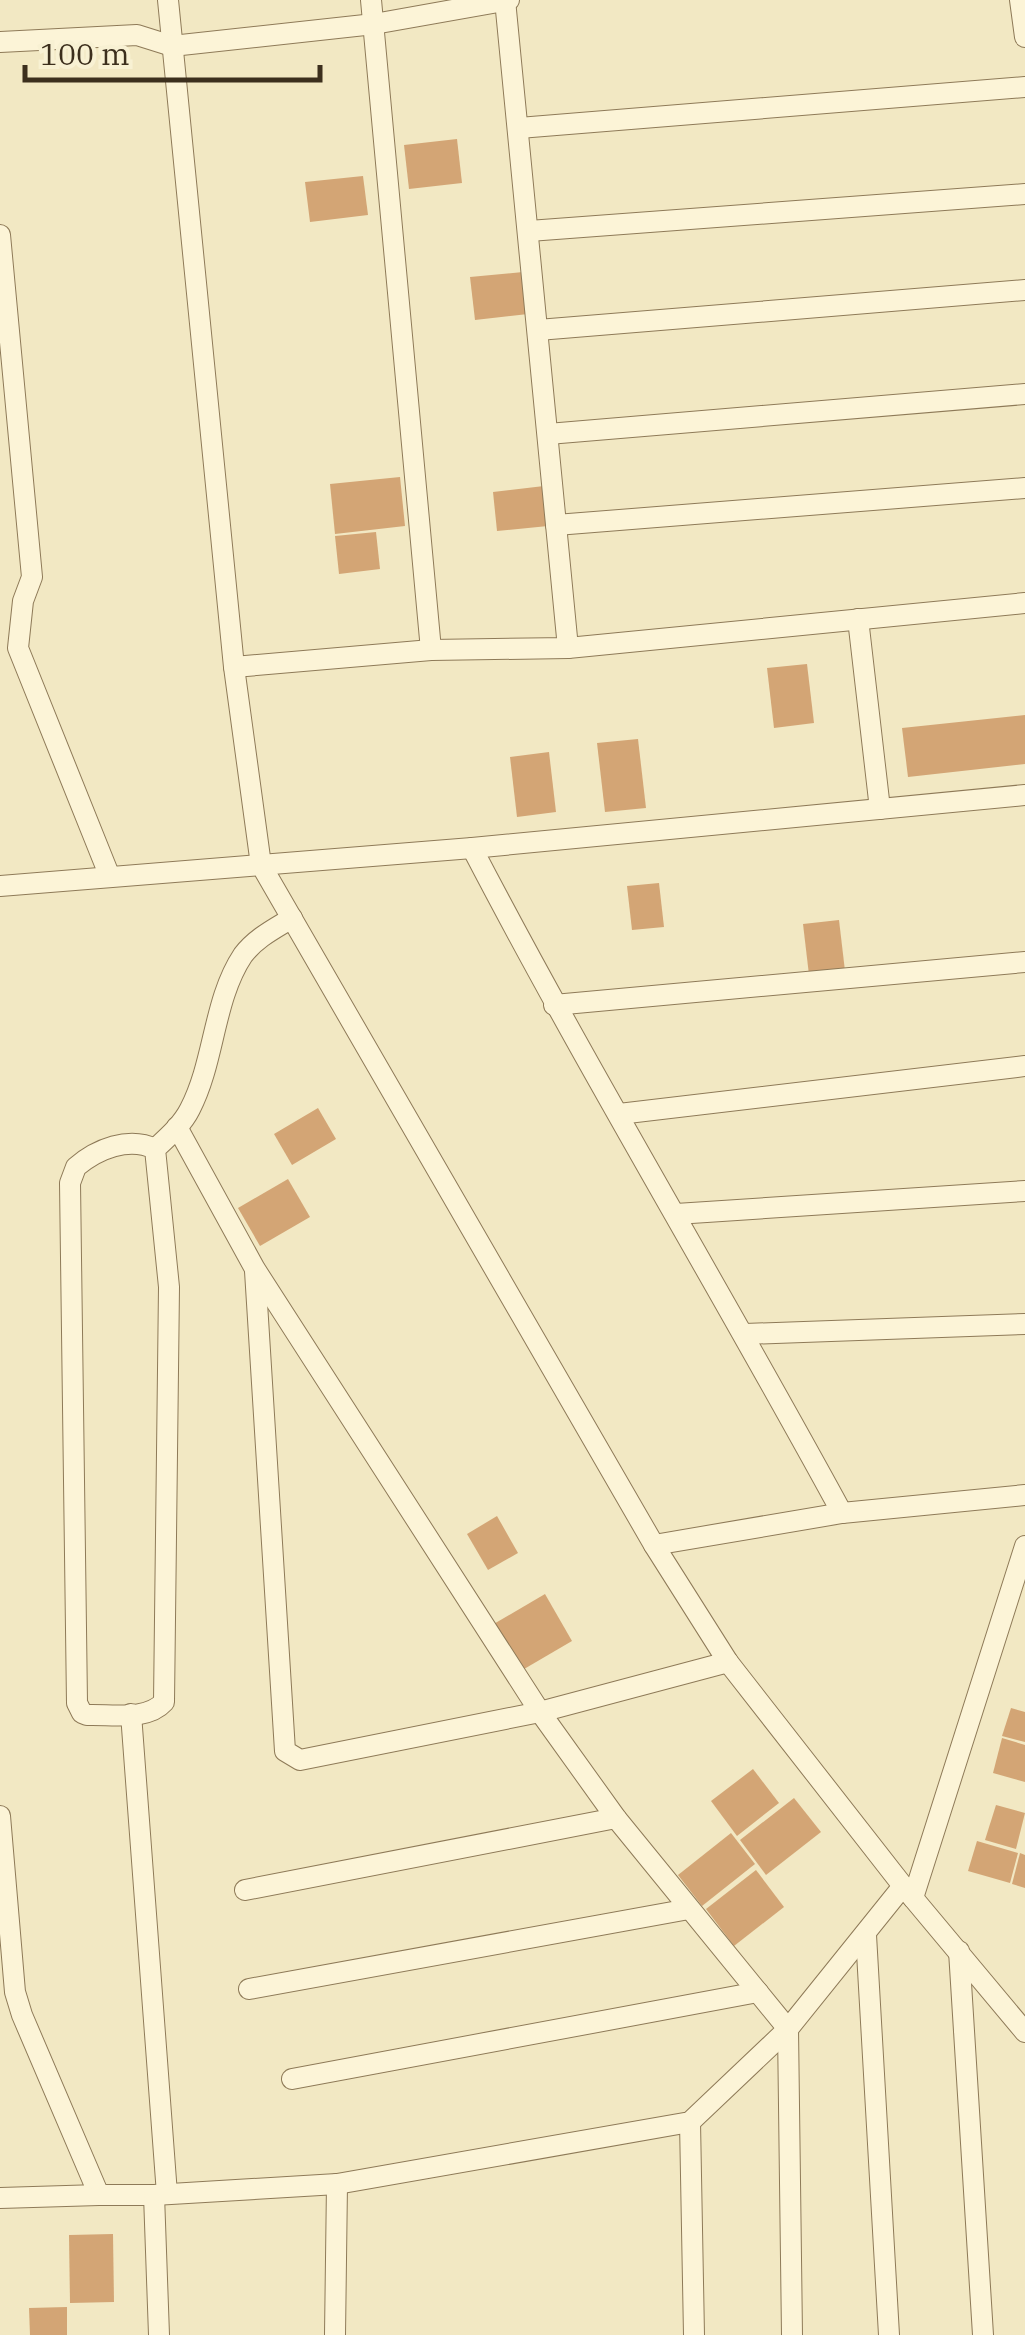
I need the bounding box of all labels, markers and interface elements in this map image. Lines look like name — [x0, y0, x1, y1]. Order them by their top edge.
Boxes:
scale bar — [25, 20, 320, 82]
text: 100 m — [40, 34, 130, 73]

